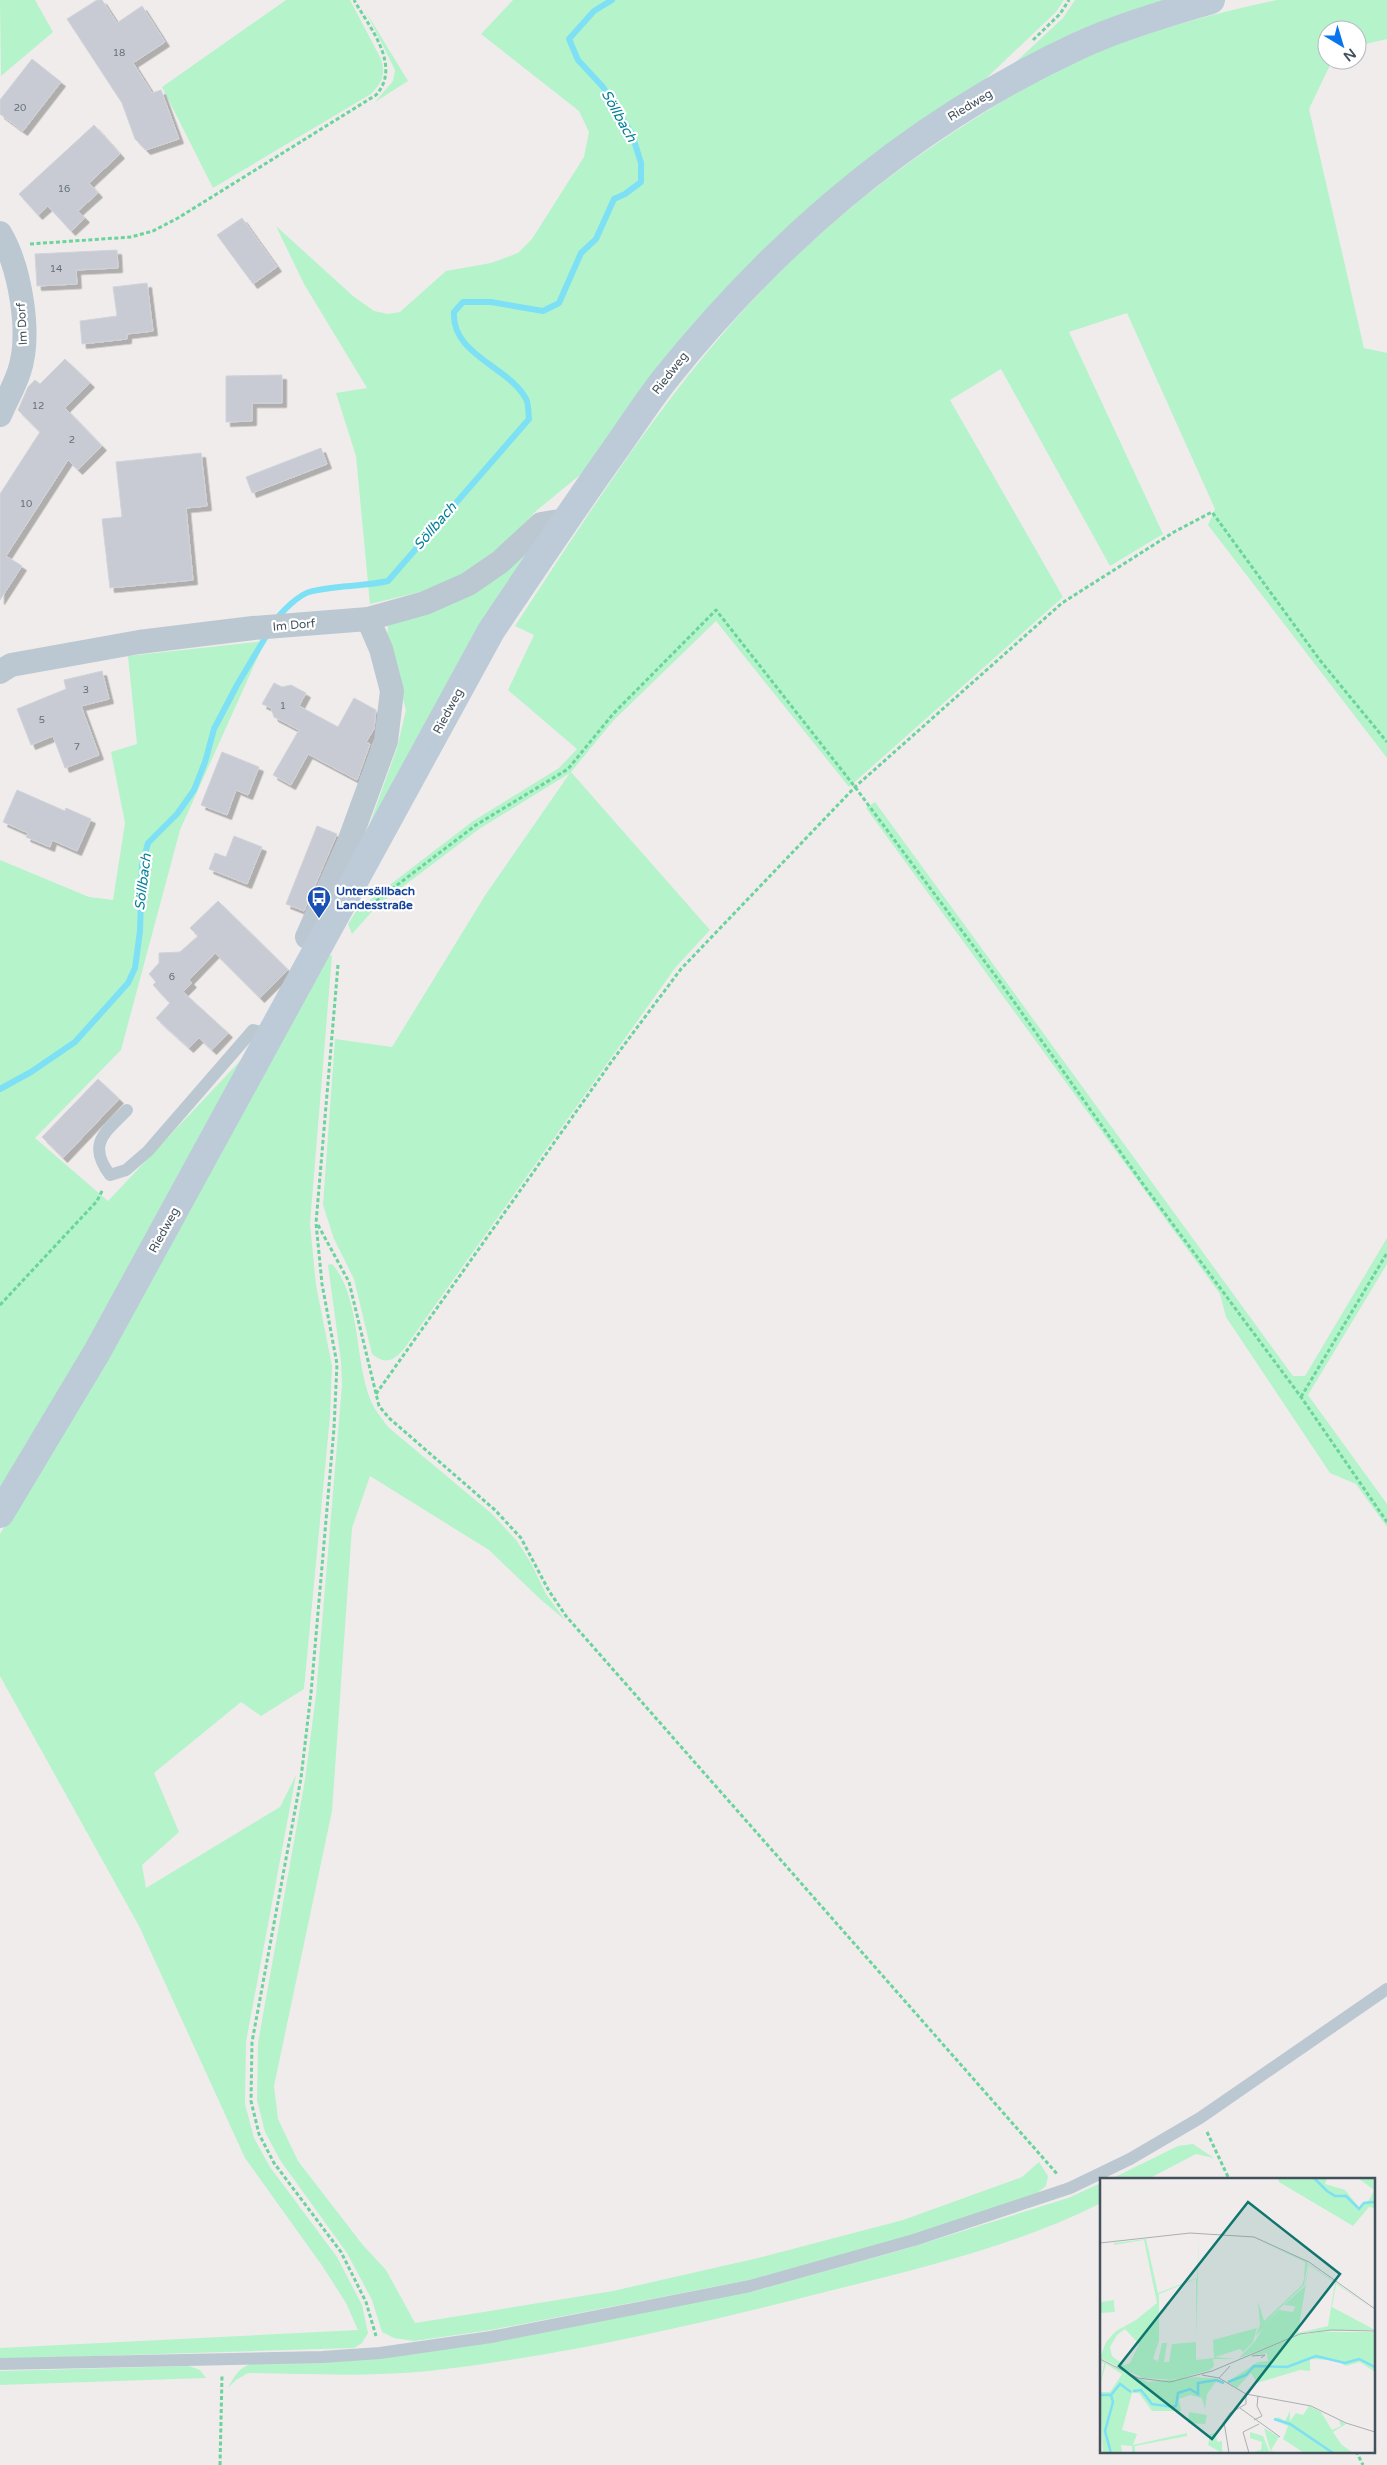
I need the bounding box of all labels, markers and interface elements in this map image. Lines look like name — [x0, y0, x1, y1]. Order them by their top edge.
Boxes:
north arrow — [1317, 20, 1367, 70]
text: N — [1340, 45, 1359, 65]
house number: 18 — [113, 47, 125, 59]
street label: Riedweg — [945, 86, 995, 124]
water label: Söllbach — [598, 87, 640, 145]
house number: 20 — [14, 102, 26, 114]
house number: 16 — [58, 183, 70, 195]
house number: 14 — [50, 263, 62, 275]
street label: Im Dorf — [14, 302, 30, 346]
street label: Riedweg — [649, 349, 691, 397]
house number: 12 — [32, 400, 44, 412]
house number: 2 — [69, 434, 75, 446]
house number: 10 — [20, 498, 32, 510]
water label: Söllbach — [410, 499, 460, 553]
street label: Im Dorf — [272, 616, 316, 634]
house number: 3 — [83, 684, 89, 696]
street label: Riedweg — [430, 686, 466, 736]
house number: 1 — [280, 700, 286, 712]
house number: 5 — [39, 714, 45, 726]
house number: 7 — [74, 741, 80, 753]
water label: Söllbach — [131, 852, 155, 911]
place label: Untersöllbach Landesstraße — [336, 884, 415, 912]
bus stop icon: Untersöllbach Landesstraße — [306, 885, 332, 919]
house number: 6 — [169, 971, 175, 983]
street label: Riedweg — [146, 1205, 182, 1255]
inset map — [1100, 2178, 1374, 2452]

